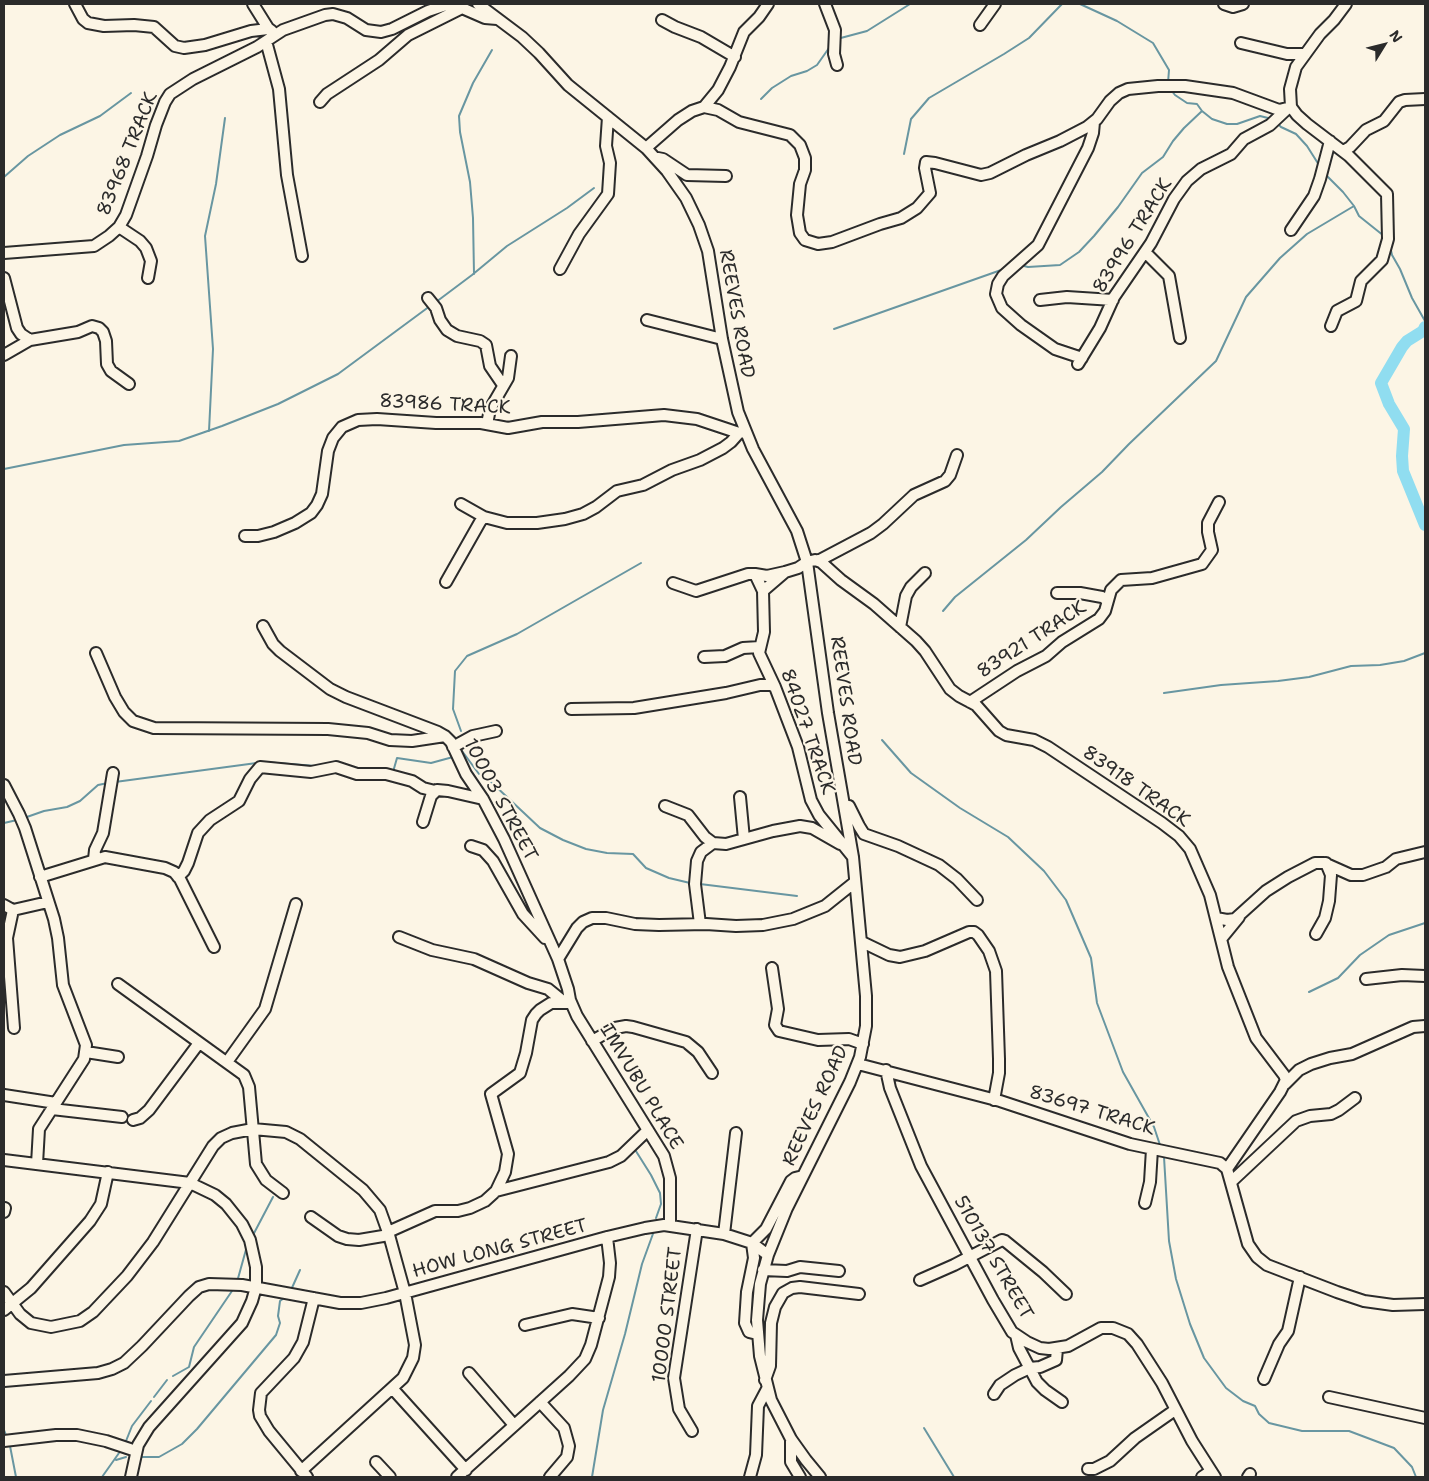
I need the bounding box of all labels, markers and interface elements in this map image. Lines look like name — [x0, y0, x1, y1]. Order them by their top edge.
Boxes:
north arrow — [1359, 20, 1409, 70]
text: N — [1386, 26, 1407, 46]
street label: 83968 TRACK — [93, 89, 163, 219]
street label: 83996 TRACK — [1089, 174, 1177, 298]
street label: REEVES ROAD — [713, 248, 759, 380]
street label: 83986 TRACK — [379, 390, 511, 420]
street label: 83921 TRACK — [973, 596, 1091, 684]
street label: REEVES ROAD — [825, 635, 865, 767]
street label: 84027 TRACK — [775, 666, 839, 798]
street label: 10003 STREET — [458, 735, 542, 865]
street label: 83918 TRACK — [1078, 741, 1194, 833]
street label: IMVUBU PLACE — [594, 1020, 688, 1154]
street label: REEVES ROAD — [778, 1042, 854, 1170]
street label: 83697 TRACK — [1026, 1081, 1158, 1141]
street label: 510137 STREET — [948, 1192, 1038, 1324]
street label: HOW LONG STREET — [410, 1215, 590, 1283]
street label: 10000 STREET — [648, 1246, 688, 1384]

